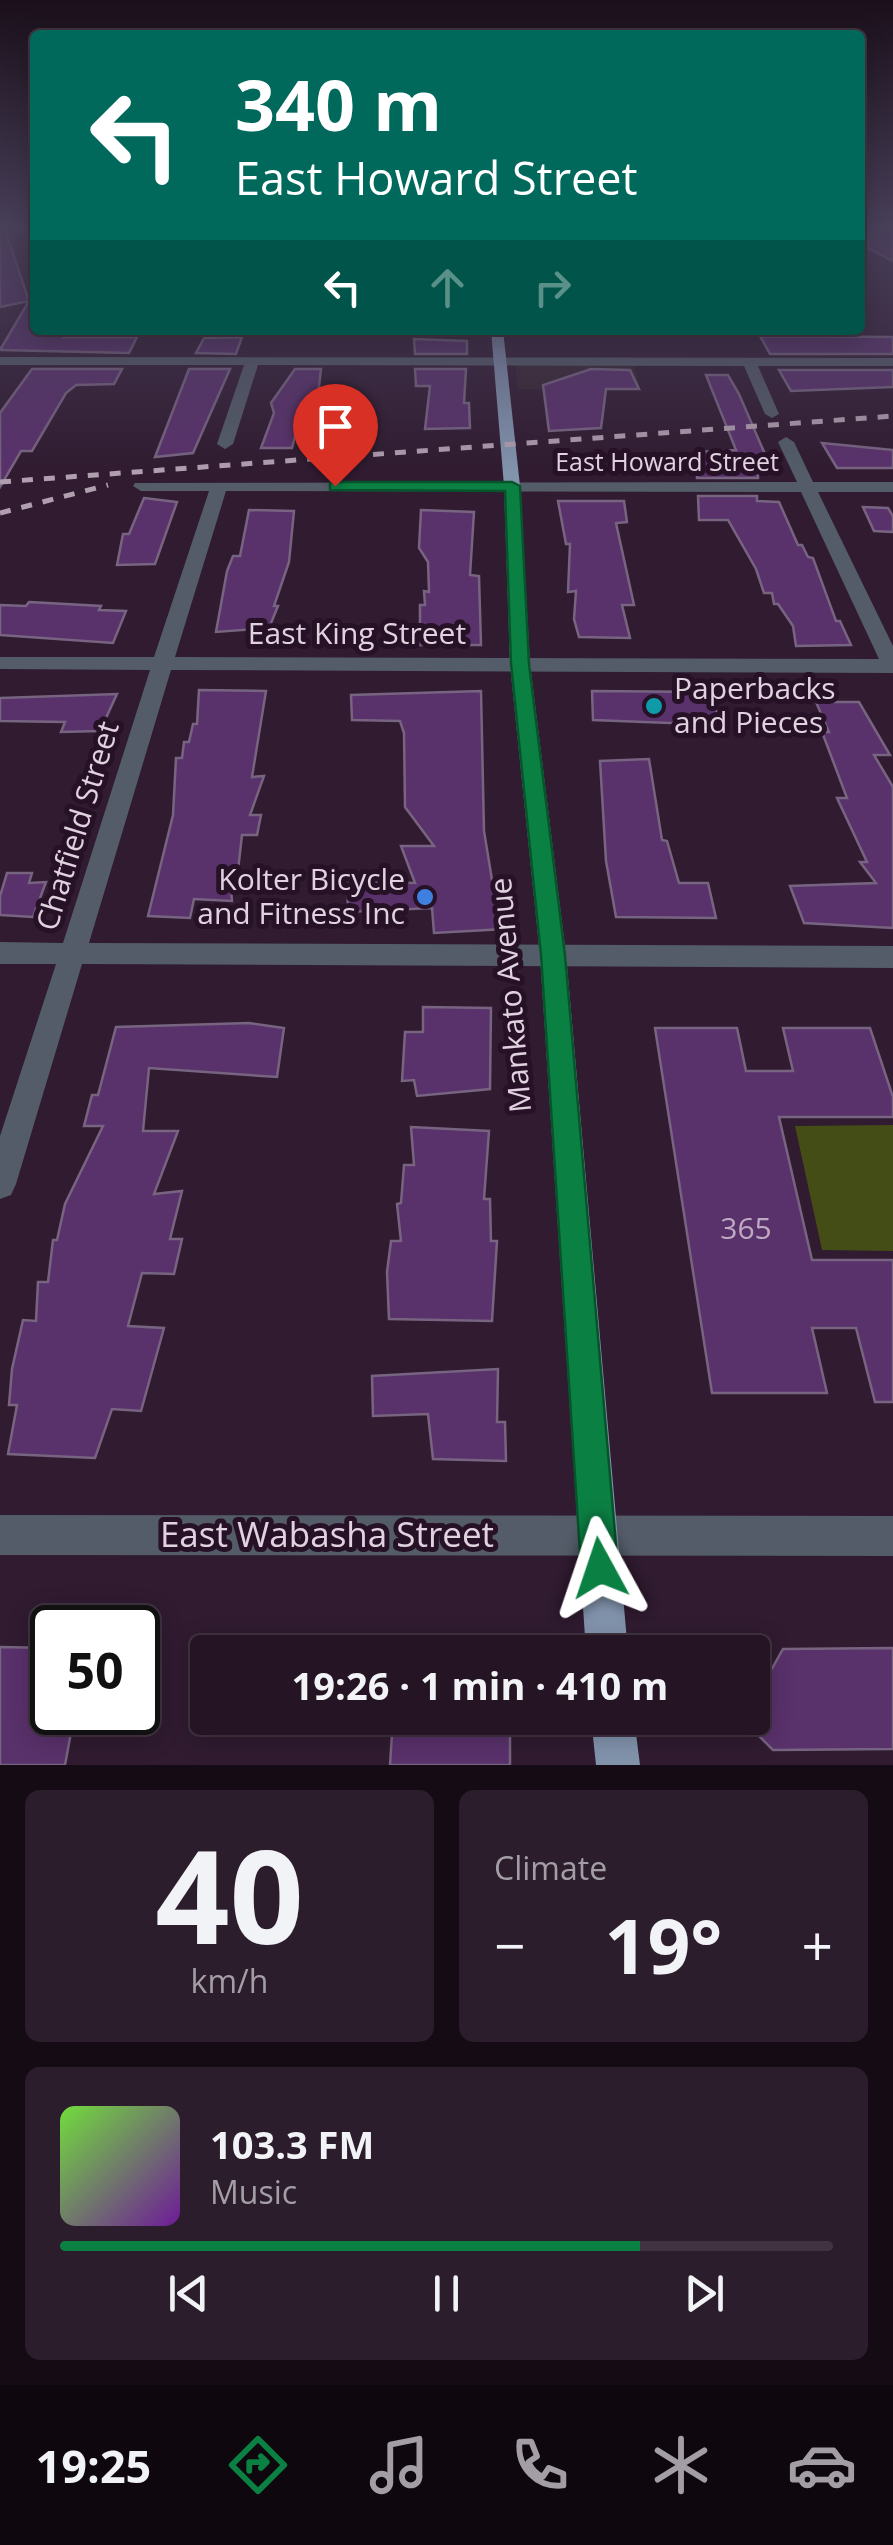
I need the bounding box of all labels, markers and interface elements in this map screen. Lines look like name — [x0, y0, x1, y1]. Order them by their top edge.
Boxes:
text: 340 m — [235, 56, 442, 152]
icon: left — [70, 70, 200, 200]
text: East Howard Street — [235, 147, 638, 208]
icon: left — [315, 260, 370, 315]
icon: ahead — [420, 260, 475, 315]
icon: right — [525, 260, 580, 315]
pin — [293, 384, 378, 487]
icon: arrive — [308, 399, 363, 454]
street label: East Howard Street — [555, 444, 779, 478]
street label: East King Street — [248, 612, 466, 653]
place label: Paperbacks and Pieces — [674, 667, 836, 742]
marker: Paperbacks and Pieces — [643, 695, 665, 717]
street label: Chatfield Street — [25, 716, 128, 935]
place label: Kolter Bicycle and Fitness Inc — [197, 858, 405, 933]
street label: Mankato Avenue — [479, 876, 540, 1114]
marker: Kolter Bicycle and Fitness Inc — [414, 886, 436, 908]
house number: 365 — [720, 1207, 772, 1248]
street label: East Wabasha Street — [160, 1510, 494, 1557]
position arrow — [548, 1516, 652, 1620]
speed limit sign: 50 — [30, 1605, 160, 1735]
text: 19:26 · 1 min · 410 m — [292, 1659, 668, 1711]
text: 40 — [155, 1805, 304, 1982]
text: Climate — [494, 1846, 607, 1889]
text: 19° — [605, 1894, 722, 1996]
text: − — [494, 1907, 525, 1982]
text: + — [802, 1907, 833, 1982]
text: km/h — [191, 1959, 268, 2002]
text: 103.3 FM — [210, 2118, 374, 2170]
text: Music — [210, 2170, 297, 2213]
icon: previous — [161, 2266, 216, 2321]
icon: pause — [419, 2266, 474, 2321]
icon: next — [677, 2266, 732, 2321]
icon: directions — [223, 2430, 293, 2500]
icon: music — [364, 2430, 434, 2500]
icon: phone — [505, 2430, 575, 2500]
icon: climate — [646, 2430, 716, 2500]
icon: car — [787, 2430, 857, 2500]
text: 19:25 — [36, 2435, 151, 2496]

